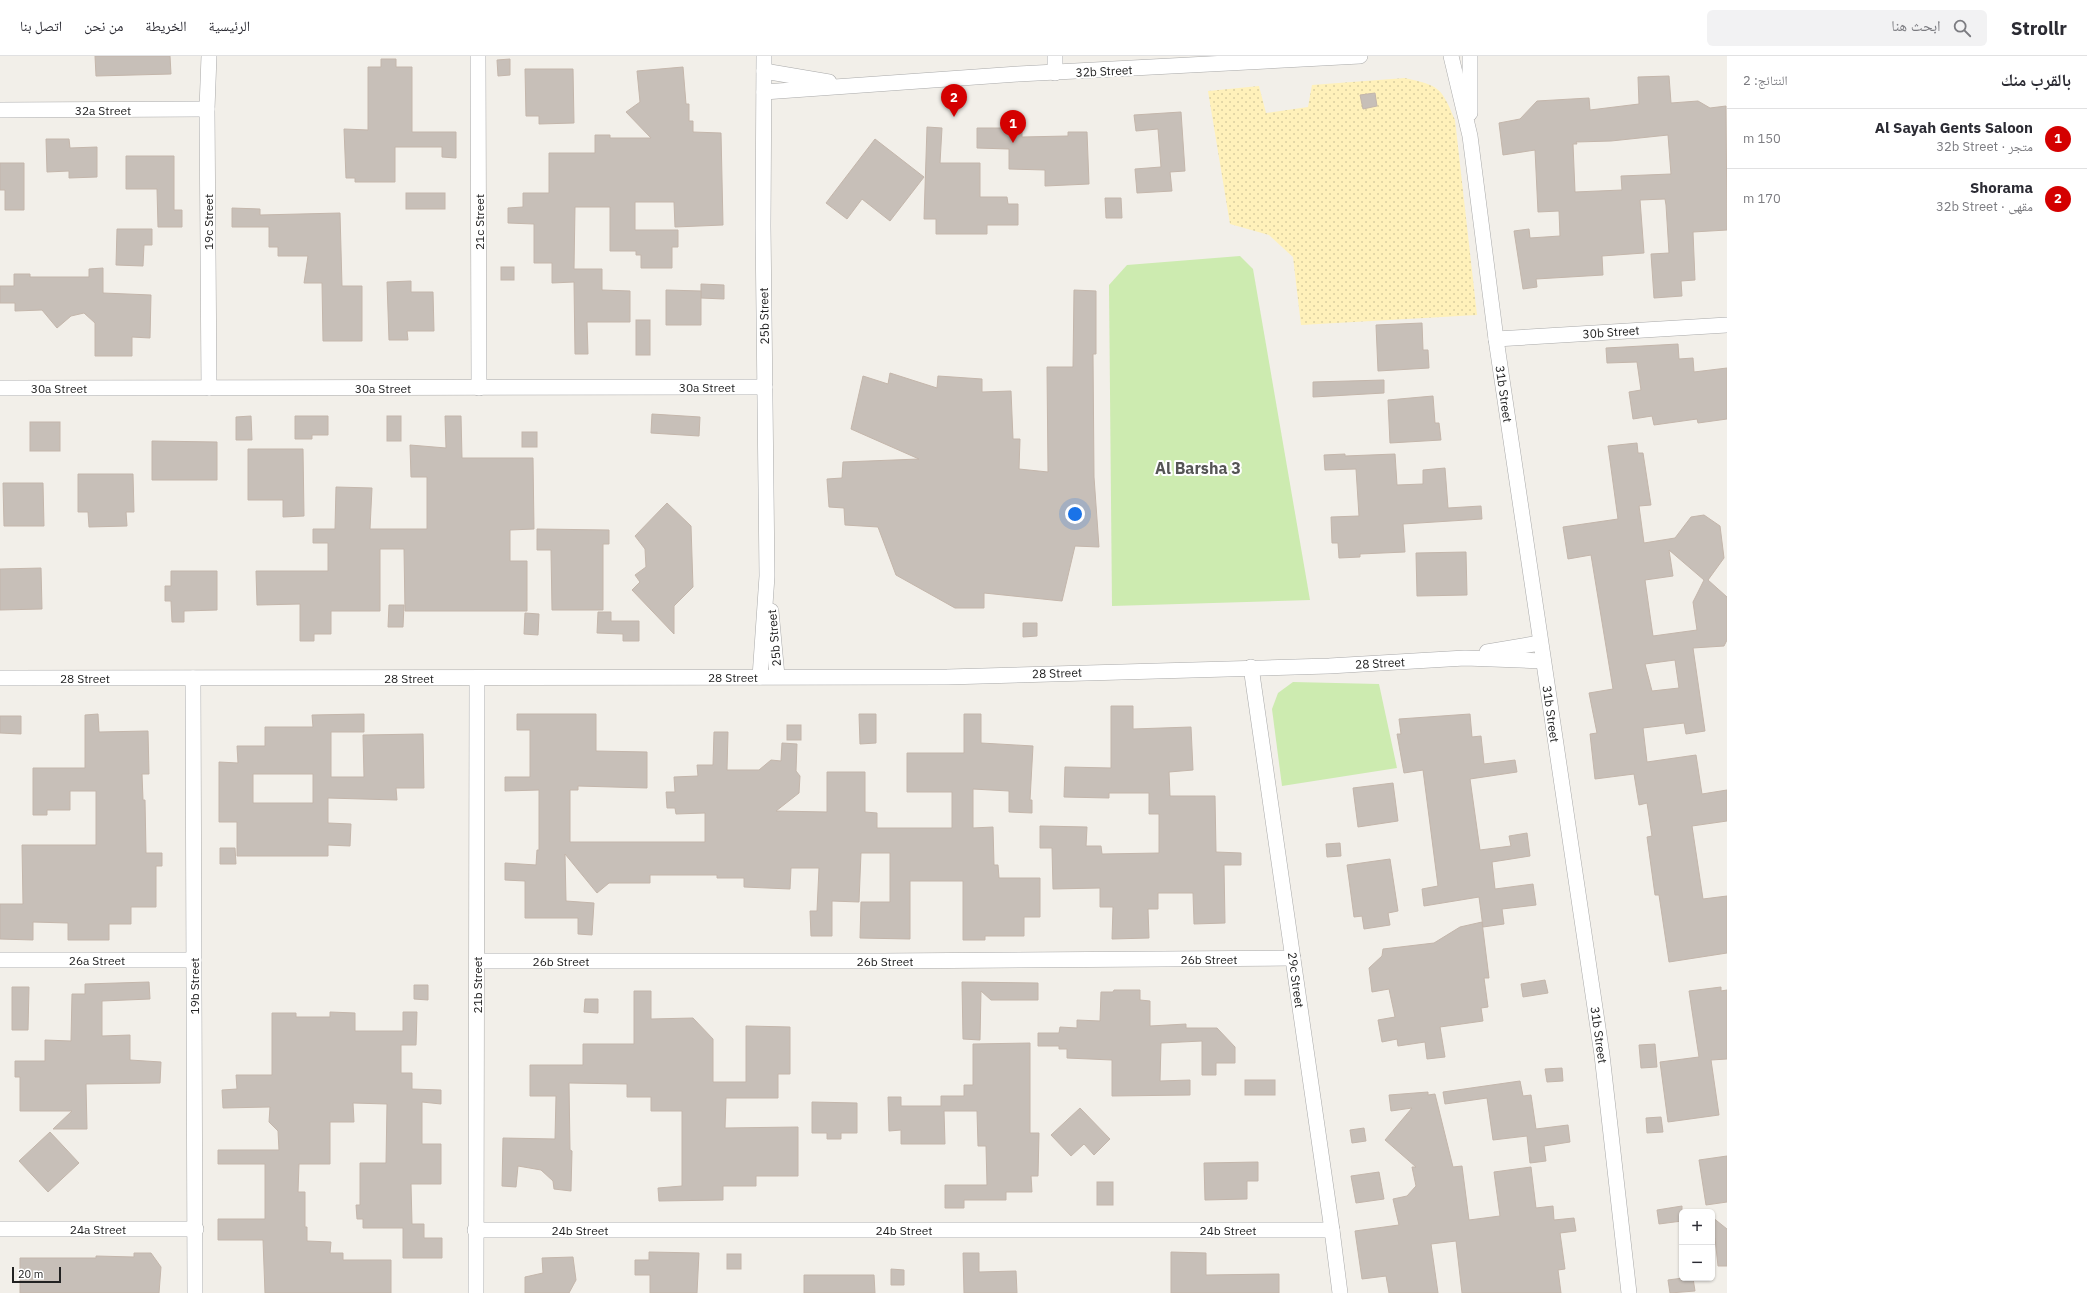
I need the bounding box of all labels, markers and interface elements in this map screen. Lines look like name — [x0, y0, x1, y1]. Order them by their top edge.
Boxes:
search box — [1707, 10, 1987, 46]
text: ابحث هنا — [1891, 16, 1941, 35]
text: Strollr — [2011, 16, 2067, 40]
text: اتصل بنا — [20, 17, 62, 35]
text: من نحن — [84, 17, 123, 35]
text: الخريطة — [145, 17, 187, 35]
text: الرئيسية — [209, 17, 250, 35]
icon: search — [1951, 17, 1973, 39]
street label: 32b Street — [1075, 62, 1133, 80]
text: بالقرب منك — [2001, 69, 2071, 91]
text: النتائج: 2 — [1743, 72, 1788, 89]
pin: 2 — [941, 84, 967, 117]
street label: 32a Street — [75, 103, 131, 118]
pin: 1 — [1000, 110, 1026, 143]
text: Al Sayah Gents Saloon — [1875, 118, 2033, 137]
text: 150 m — [1743, 130, 1781, 147]
text: 1 — [2054, 130, 2062, 147]
text: متجر · 32b Street — [1936, 138, 2033, 155]
text: Shorama — [1970, 178, 2033, 197]
text: 170 m — [1743, 190, 1781, 207]
text: 2 — [2054, 190, 2062, 207]
street label: 19c Street — [201, 194, 216, 250]
street label: 21c Street — [472, 194, 487, 250]
text: مقهى · 32b Street — [1936, 198, 2033, 215]
street label: 25b Street — [756, 287, 772, 345]
street label: 30b Street — [1582, 323, 1640, 341]
street label: 31b Street — [1493, 365, 1515, 423]
street label: 30a Street — [679, 380, 735, 395]
street label: 30a Street — [31, 381, 87, 396]
street label: 30a Street — [355, 381, 411, 396]
district label: Al Barsha 3 — [1155, 458, 1241, 478]
your location — [1065, 504, 1085, 524]
street label: 25b Street — [764, 609, 784, 667]
street label: 28 Street — [1355, 654, 1405, 672]
street label: 28 Street — [1032, 665, 1082, 681]
street label: 28 Street — [708, 670, 758, 685]
street label: 28 Street — [60, 671, 110, 686]
street label: 28 Street — [384, 671, 434, 686]
street label: 31b Street — [1540, 685, 1562, 743]
street label: 29c Street — [1285, 951, 1307, 1009]
street label: 26b Street — [1180, 952, 1238, 967]
street label: 26a Street — [69, 953, 125, 968]
street label: 26b Street — [532, 954, 590, 969]
street label: 26b Street — [856, 954, 914, 969]
street label: 21b Street — [470, 956, 485, 1014]
street label: 19b Street — [187, 957, 202, 1015]
street label: 31b Street — [1588, 1006, 1610, 1064]
map controls — [1679, 1209, 1715, 1281]
button: + — [1679, 1209, 1715, 1245]
street label: 24a Street — [70, 1222, 126, 1237]
street label: 24b Street — [551, 1223, 609, 1238]
street label: 24b Street — [875, 1223, 933, 1238]
street label: 24b Street — [1199, 1223, 1257, 1238]
button: − — [1679, 1245, 1715, 1281]
scale bar — [12, 1265, 61, 1284]
text: 20 m — [18, 1267, 43, 1281]

